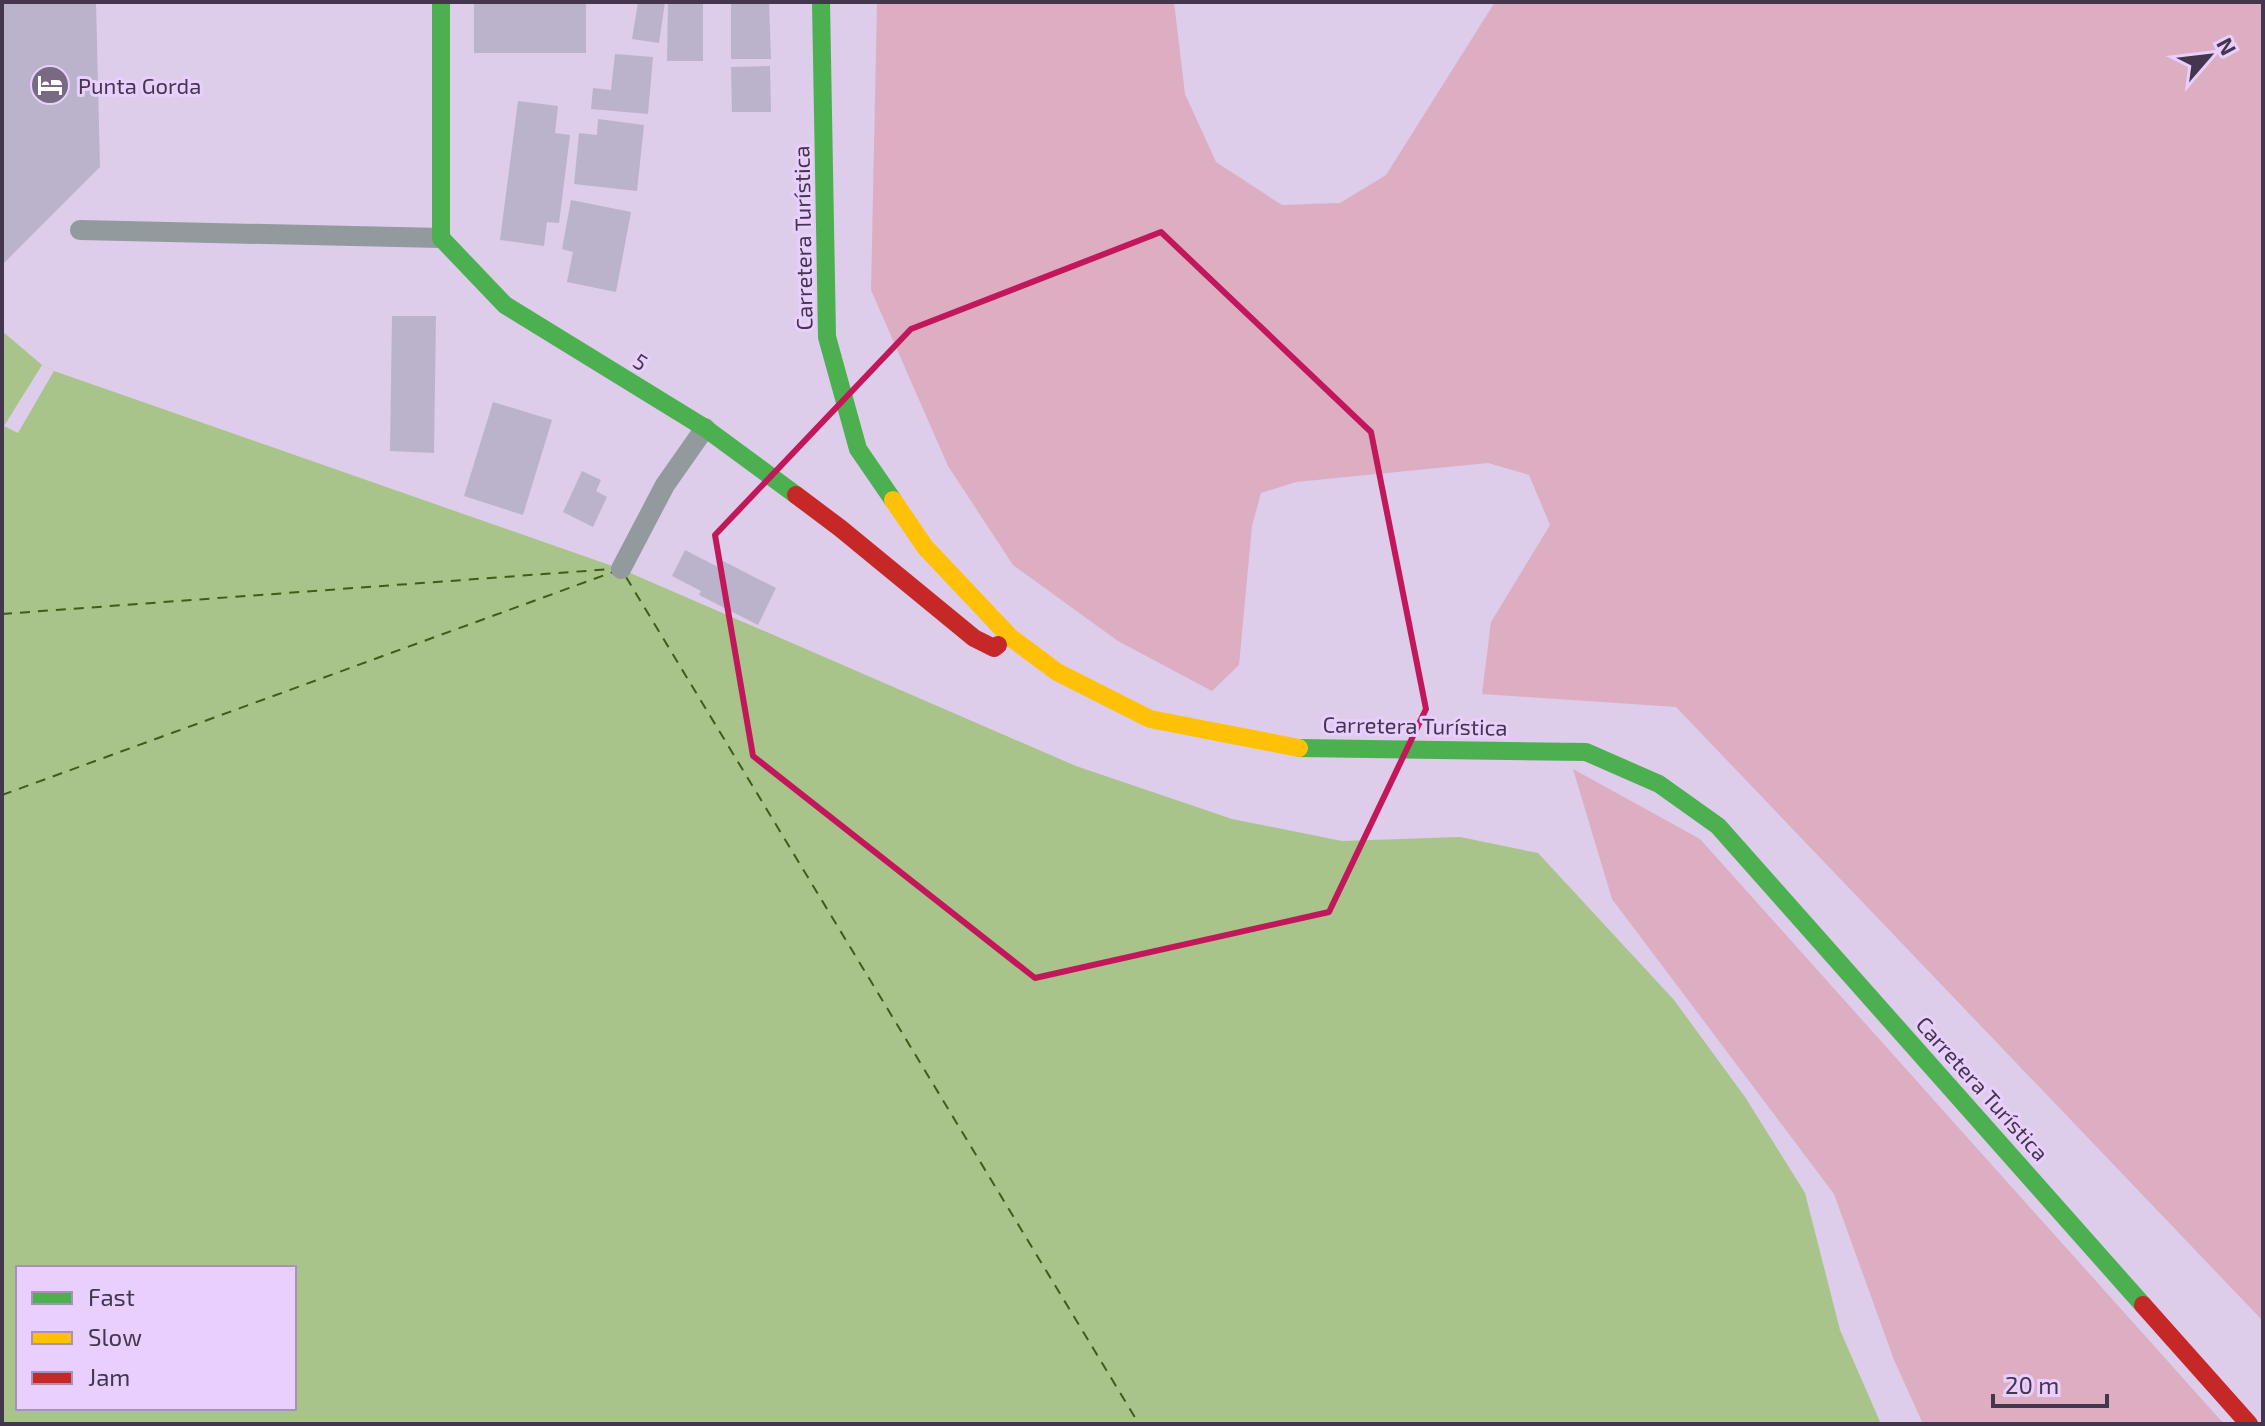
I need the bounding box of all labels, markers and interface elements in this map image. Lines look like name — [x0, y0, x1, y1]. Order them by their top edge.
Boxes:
north arrow — [2169, 16, 2249, 96]
text: N — [2212, 33, 2243, 59]
hotel icon: Punta Gorda — [29, 64, 71, 106]
place label: Punta Gorda — [78, 72, 201, 98]
street label: Carretera Turística — [787, 145, 817, 331]
street label: 5 — [629, 347, 653, 375]
street label: Carretera Turística — [1322, 710, 1508, 740]
street label: Carretera Turística — [1912, 1011, 2054, 1165]
legend — [16, 1266, 296, 1410]
text: Fast — [88, 1282, 135, 1311]
text: Slow — [88, 1322, 142, 1351]
scale bar — [1993, 1358, 2107, 1408]
text: Jam — [88, 1362, 130, 1391]
text: 20 m — [2005, 1370, 2059, 1399]

